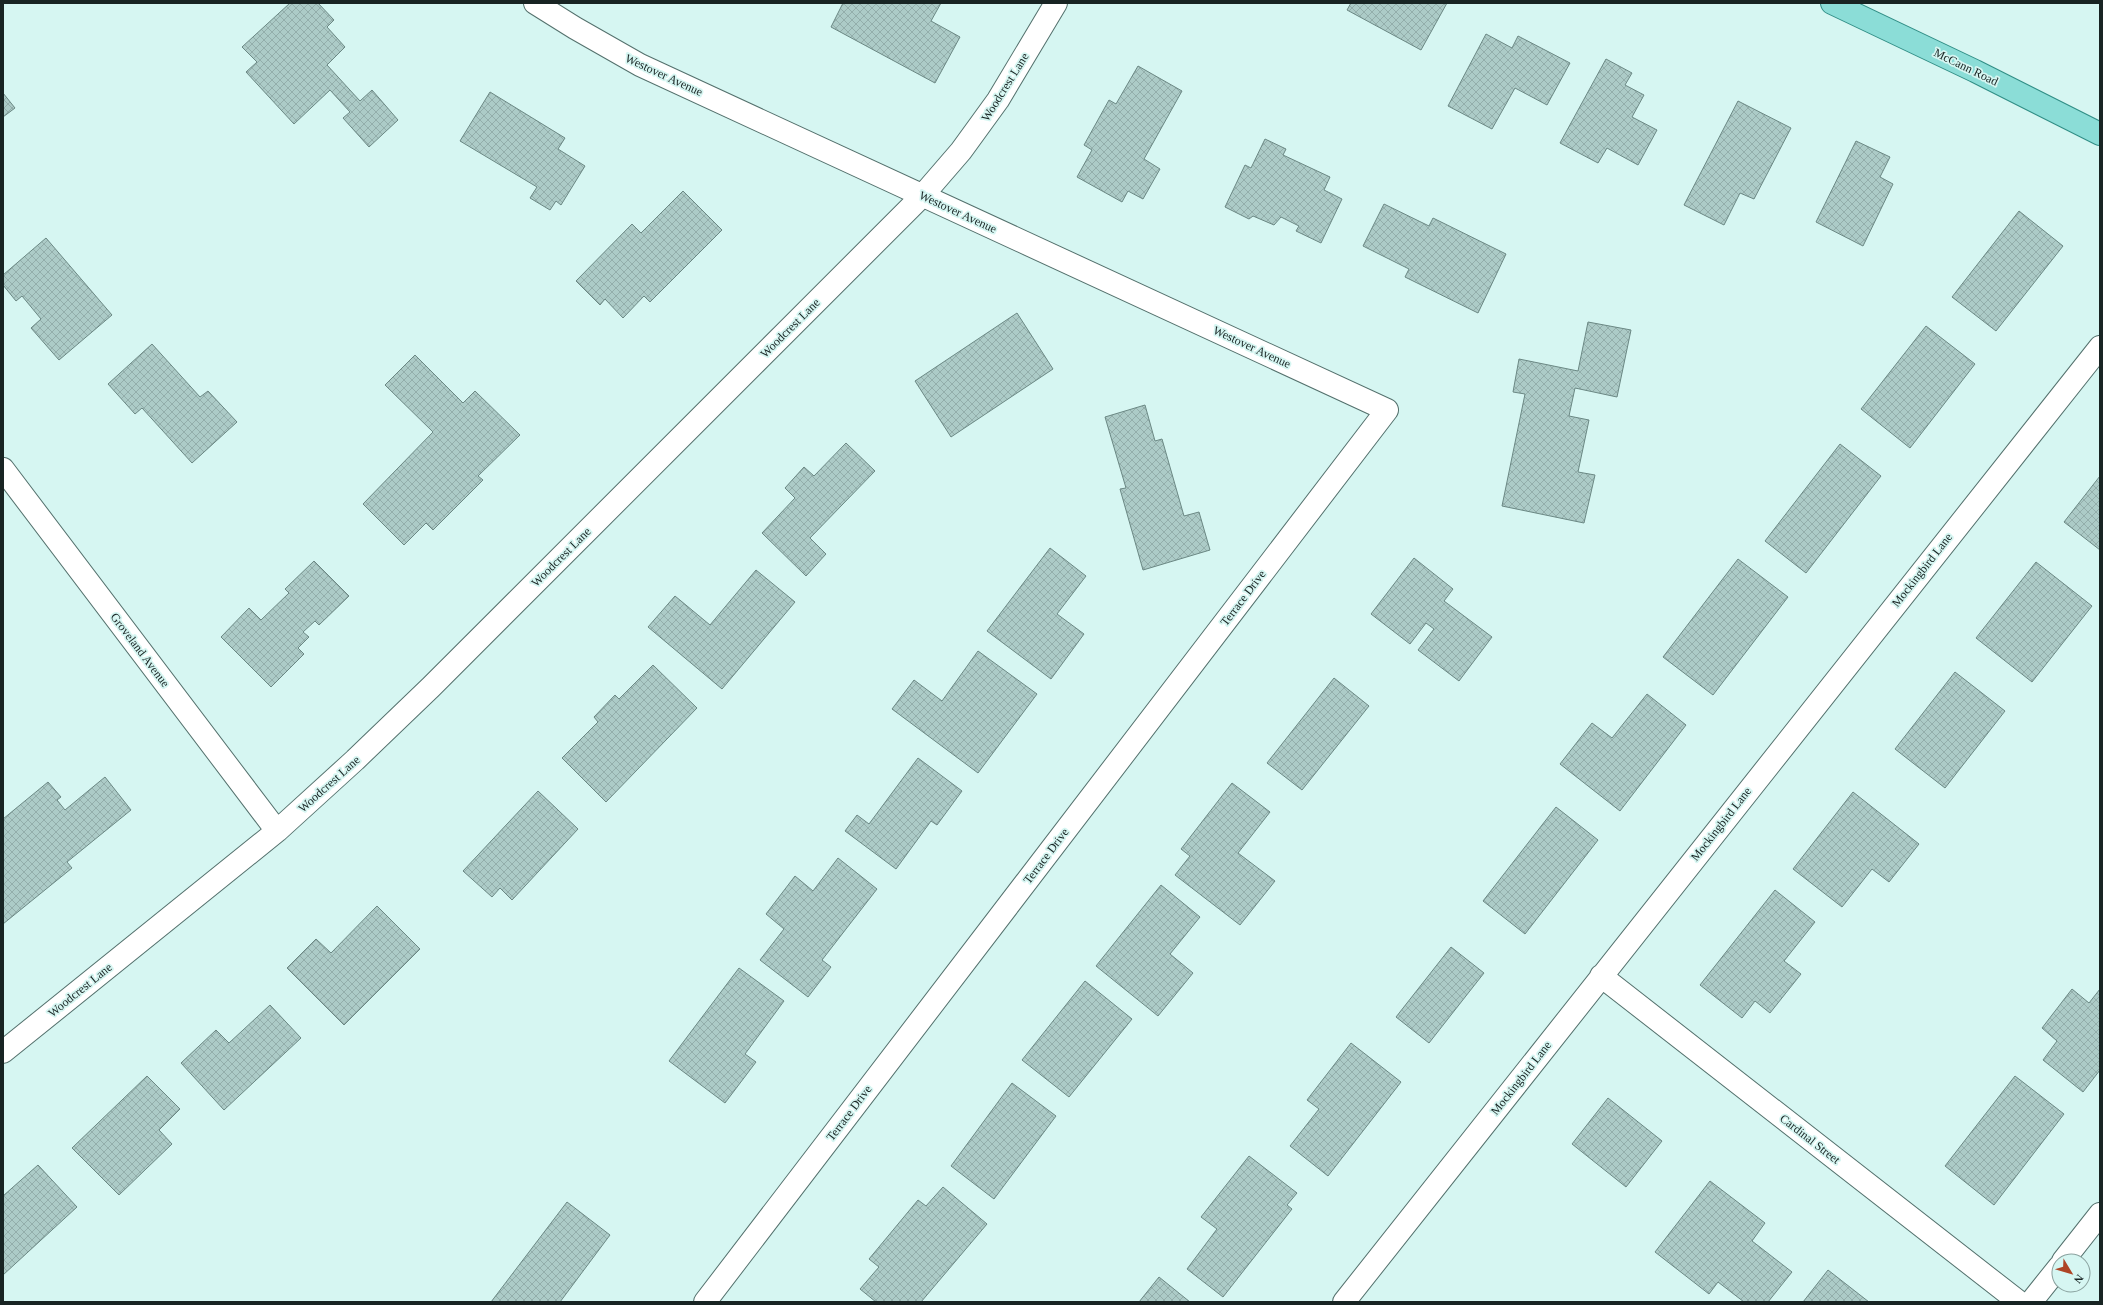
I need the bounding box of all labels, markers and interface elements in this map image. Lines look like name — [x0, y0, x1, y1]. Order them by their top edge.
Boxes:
street label: McCann Road — [1932, 45, 2000, 89]
street label: Woodcrest Lane — [978, 50, 1032, 124]
street label: Westover Avenue — [623, 51, 705, 99]
street label: Westover Avenue — [917, 188, 999, 236]
street label: Woodcrest Lane — [757, 295, 823, 361]
street label: Westover Avenue — [1211, 323, 1293, 371]
street label: Woodcrest Lane — [528, 524, 594, 590]
street label: Mockingbird Lane — [1889, 530, 1955, 610]
street label: Terrace Drive — [1218, 567, 1268, 629]
street label: Groveland Avenue — [108, 610, 172, 690]
street label: Woodcrest Lane — [295, 753, 363, 815]
street label: Mockingbird Lane — [1688, 784, 1754, 864]
street label: Terrace Drive — [1021, 825, 1071, 887]
street label: Woodcrest Lane — [45, 960, 115, 1020]
street label: Mockingbird Lane — [1488, 1038, 1554, 1118]
street label: Terrace Drive — [824, 1082, 874, 1144]
street label: Cardinal Street — [1777, 1111, 1843, 1167]
north arrow — [2051, 1253, 2091, 1293]
text: N — [2072, 1272, 2086, 1286]

